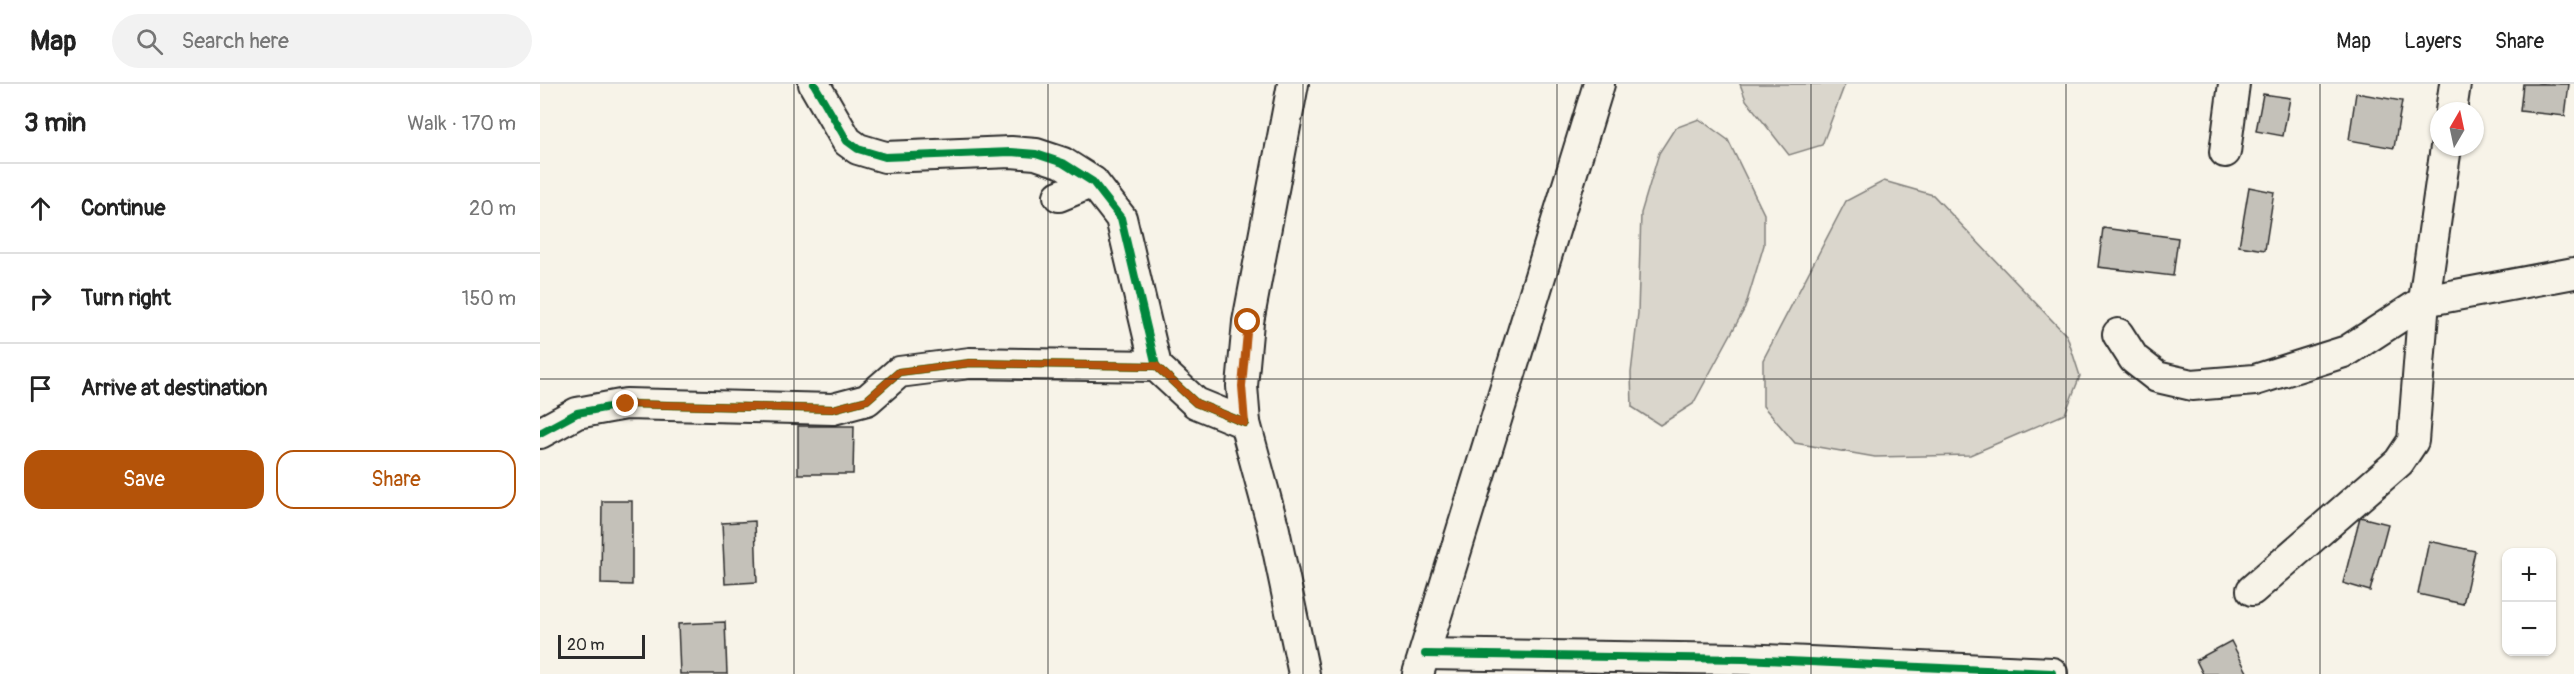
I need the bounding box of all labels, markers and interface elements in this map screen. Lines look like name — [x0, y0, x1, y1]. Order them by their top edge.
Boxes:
search box — [112, 14, 532, 68]
text: Map — [30, 24, 76, 59]
icon: search — [133, 25, 166, 58]
text: Search here — [181, 27, 289, 55]
text: Map — [2336, 28, 2371, 55]
text: Layers — [2404, 28, 2462, 55]
text: Share — [2495, 28, 2544, 55]
north arrow — [2430, 102, 2484, 156]
text: 3 min — [24, 107, 86, 139]
text: Walk · 170 m — [407, 111, 516, 136]
icon: ahead — [24, 192, 57, 225]
text: Continue — [81, 194, 165, 222]
text: 20 m — [469, 196, 516, 221]
icon: right — [24, 282, 57, 315]
text: Turn right — [81, 284, 171, 312]
text: 150 m — [462, 286, 516, 311]
route start — [1234, 308, 1260, 334]
icon: arrive — [24, 372, 57, 405]
text: Arrive at destination — [81, 374, 267, 402]
route end — [612, 390, 638, 416]
button: Save — [24, 450, 264, 509]
button: Share — [276, 450, 516, 509]
map controls — [2502, 548, 2556, 656]
button: + — [2502, 548, 2556, 602]
button: − — [2502, 602, 2556, 656]
scale bar — [558, 632, 645, 660]
text: 20 m — [567, 635, 605, 655]

